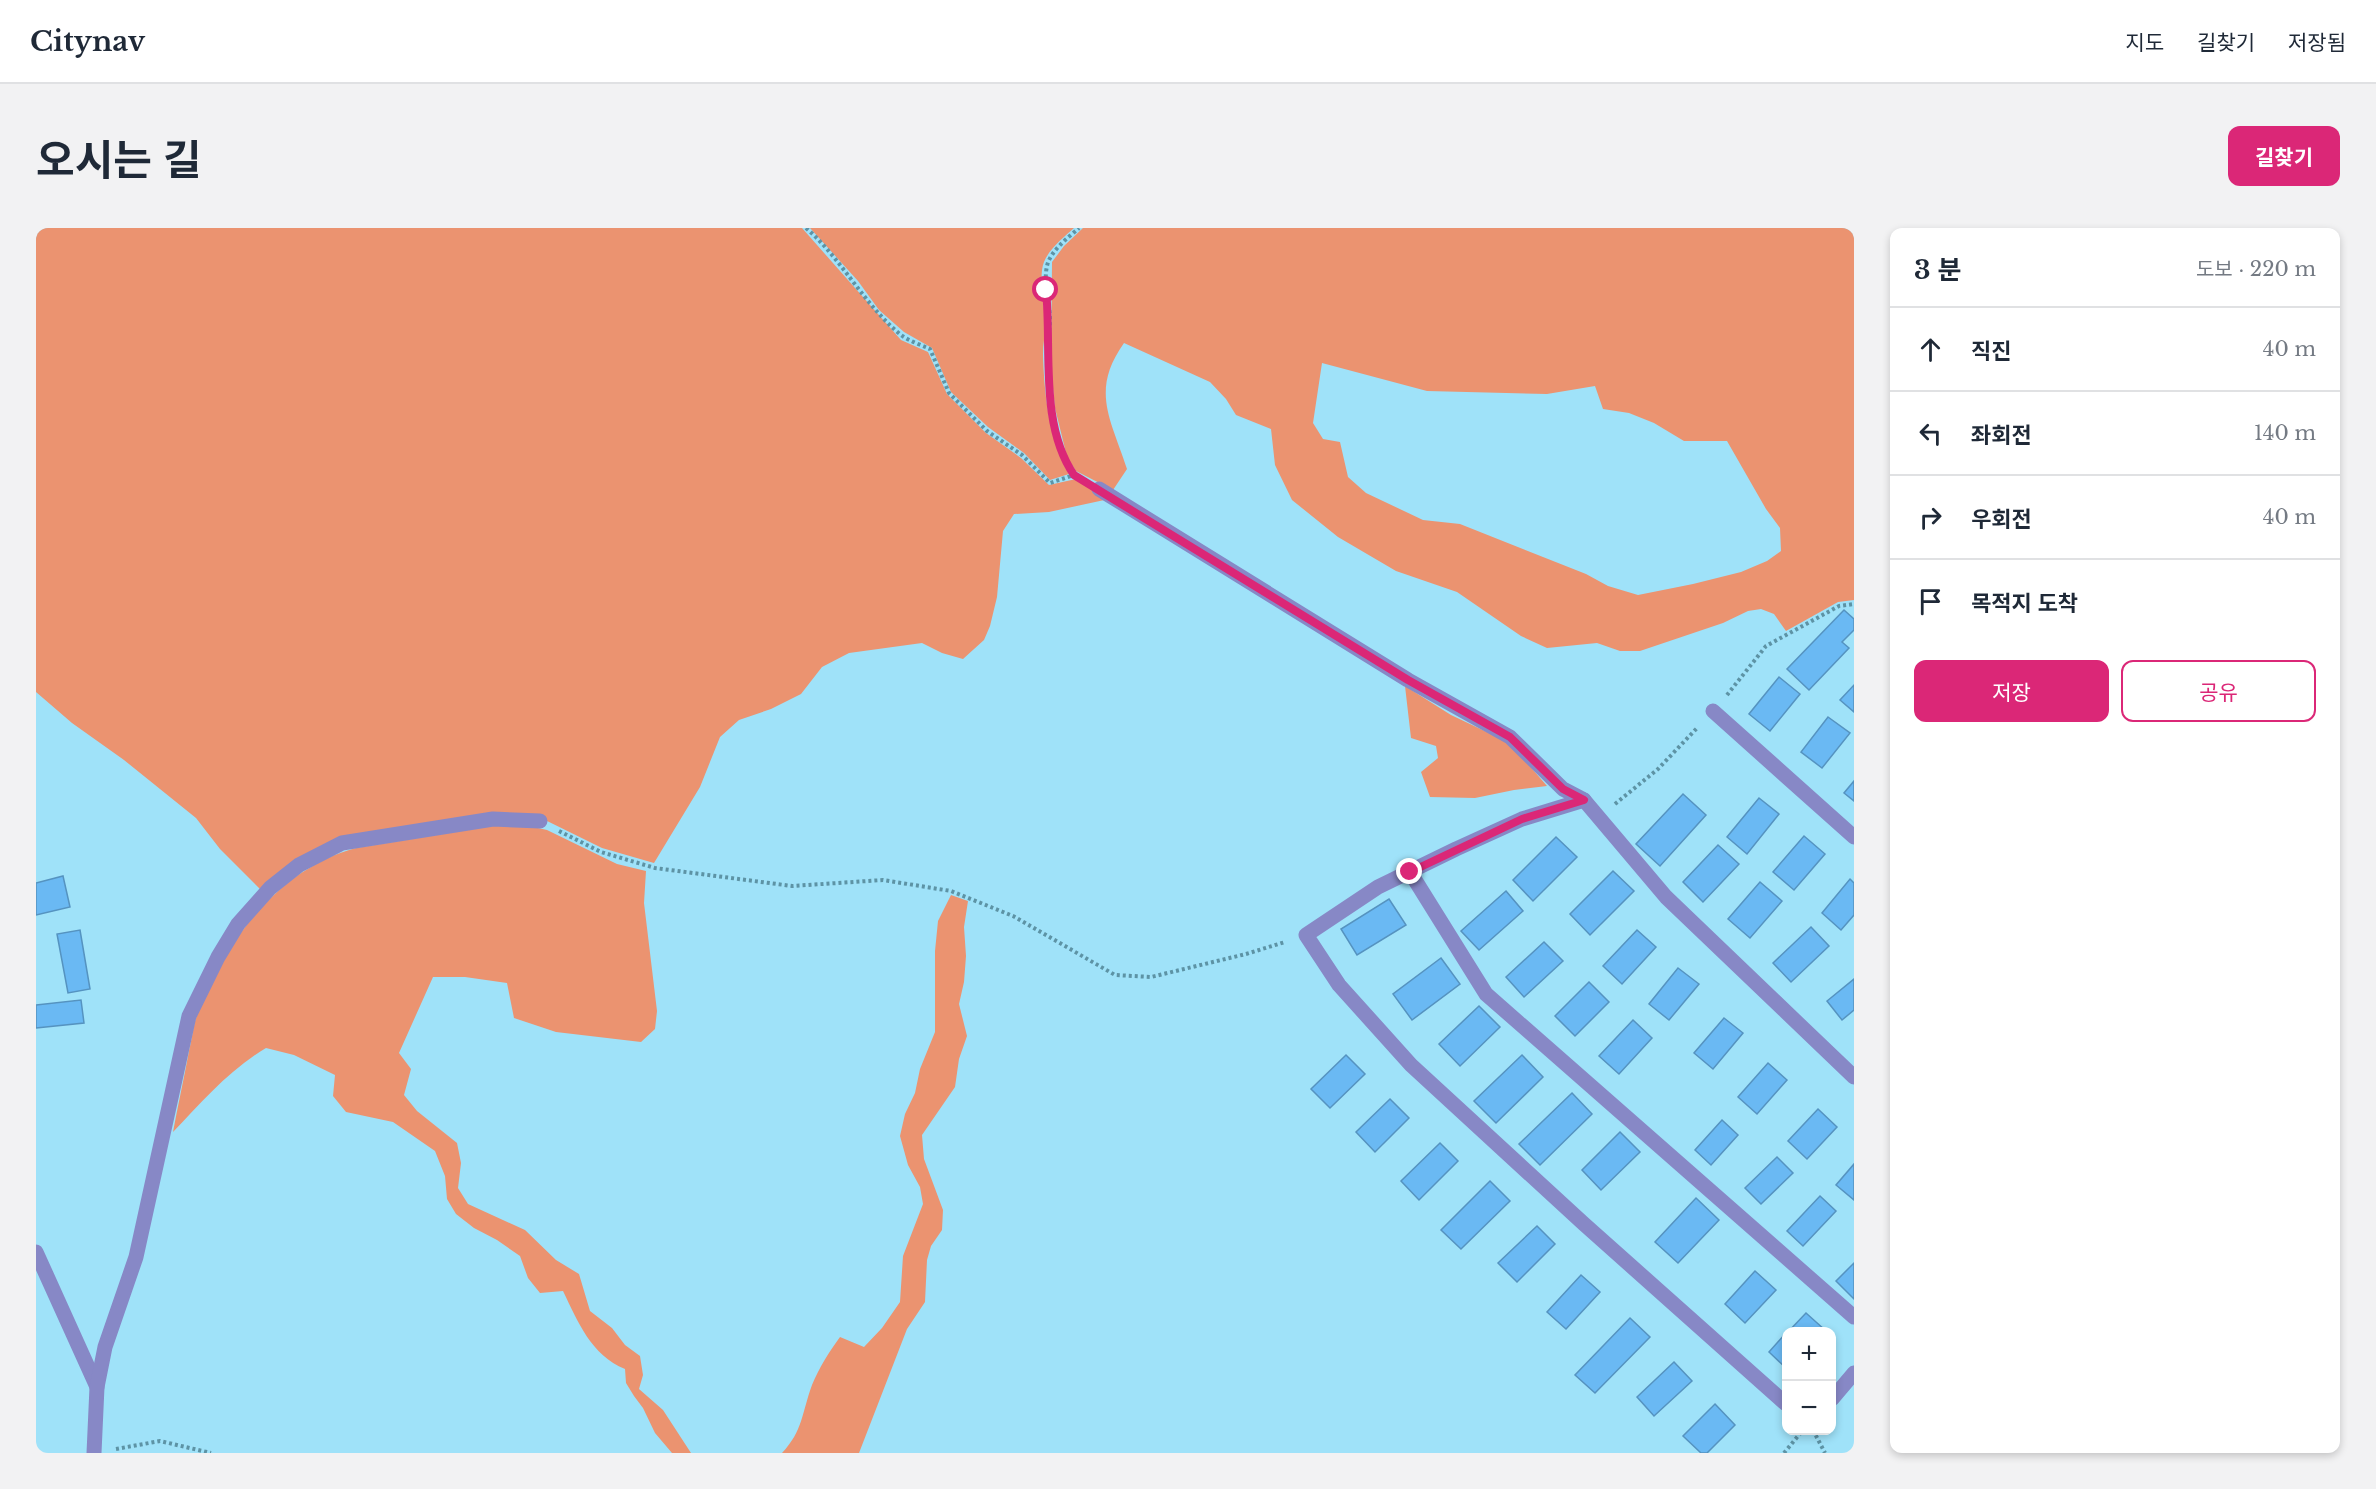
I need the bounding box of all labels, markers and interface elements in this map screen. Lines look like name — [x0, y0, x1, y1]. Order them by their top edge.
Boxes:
text: Citynav — [30, 24, 145, 59]
text: 지도 — [2125, 30, 2164, 56]
text: 길찾기 — [2197, 30, 2255, 56]
text: 저장됨 — [2288, 30, 2346, 56]
button: 길찾기 — [2228, 126, 2340, 186]
text: 오시는 길 — [36, 134, 202, 186]
text: 3 분 — [1914, 254, 1961, 286]
text: 도보 · 220 m — [2196, 257, 2316, 281]
route start — [1032, 276, 1058, 302]
icon: ahead — [1914, 333, 1947, 366]
text: 40 m — [2263, 337, 2316, 361]
text: 직진 — [1971, 338, 2011, 365]
icon: left — [1914, 417, 1947, 450]
text: 140 m — [2254, 421, 2316, 445]
text: 좌회전 — [1971, 422, 2032, 449]
icon: right — [1914, 501, 1947, 534]
text: 40 m — [2263, 505, 2316, 529]
text: 우회전 — [1971, 506, 2032, 533]
icon: arrive — [1914, 585, 1947, 618]
text: 목적지 도착 — [1971, 590, 2078, 617]
button: 저장 — [1914, 660, 2109, 722]
button: 공유 — [2121, 660, 2316, 722]
route end — [1396, 858, 1422, 884]
map controls — [1782, 1327, 1836, 1435]
button: + — [1782, 1327, 1836, 1381]
button: − — [1782, 1381, 1836, 1435]

